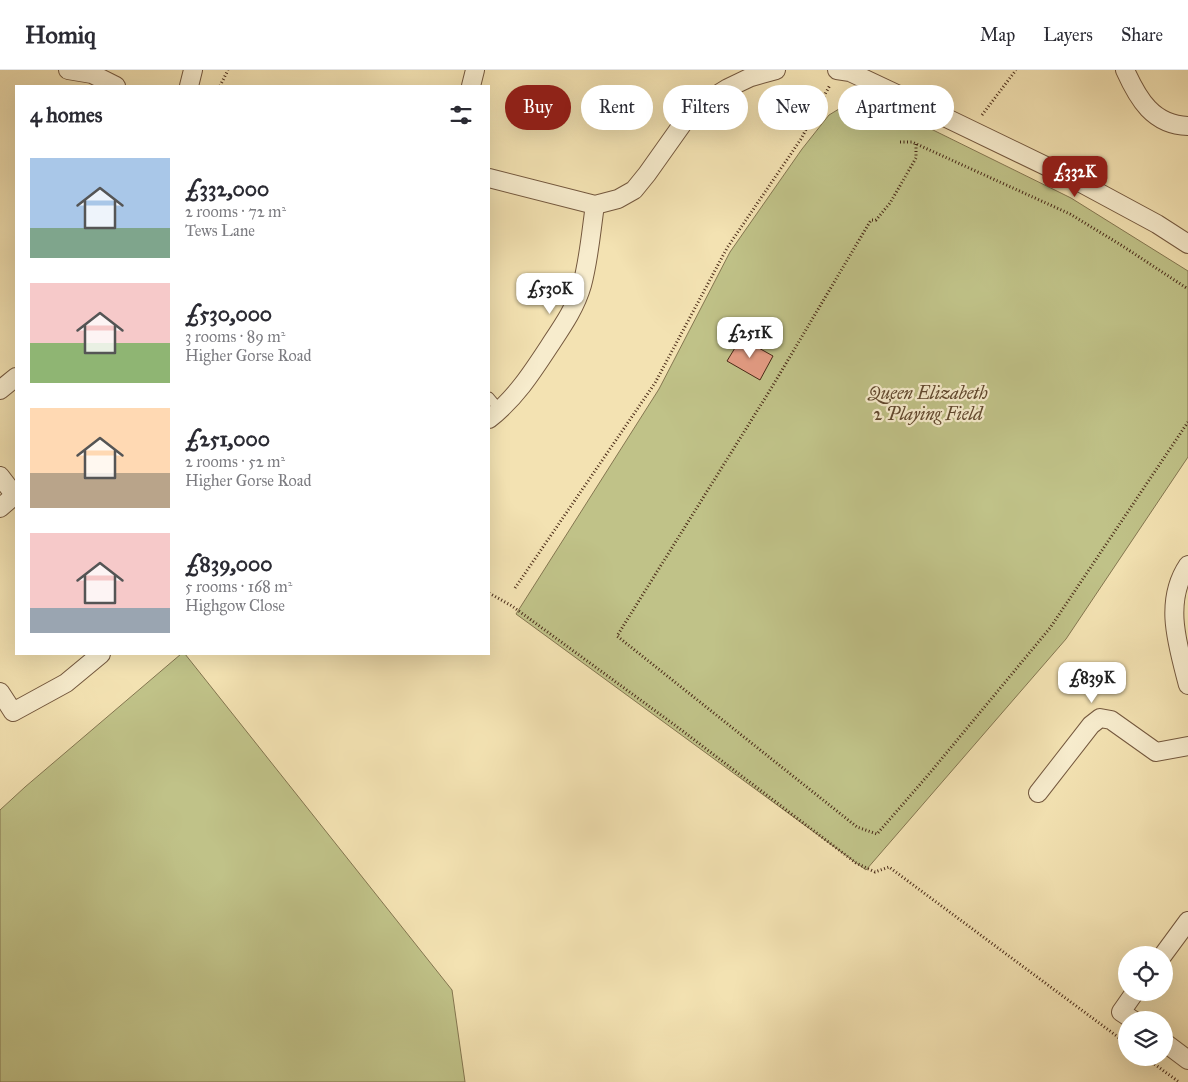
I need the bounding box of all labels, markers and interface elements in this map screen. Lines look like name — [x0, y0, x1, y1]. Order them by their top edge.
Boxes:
text: Homiq — [25, 20, 96, 50]
text: Map — [980, 24, 1015, 46]
text: Layers — [1043, 24, 1093, 46]
text: Share — [1121, 24, 1163, 46]
chip: Buy — [505, 85, 571, 130]
chip: Rent — [581, 85, 653, 130]
chip: Filters — [663, 85, 748, 130]
chip: New — [758, 85, 828, 130]
chip: Apartment — [838, 85, 954, 130]
icon: filters — [447, 101, 475, 129]
text: 4 homes — [30, 102, 102, 128]
pin: £332K — [1040, 156, 1110, 198]
text: £332K — [1053, 162, 1097, 181]
text: £332,000 — [185, 176, 269, 202]
icon: home — [70, 178, 130, 238]
text: 2 rooms · 72 m² — [185, 202, 286, 221]
text: Tews Lane — [185, 221, 255, 240]
pin: £530K — [515, 272, 585, 315]
text: £530K — [527, 279, 573, 298]
text: £530,000 — [185, 301, 272, 327]
icon: home — [70, 303, 130, 363]
pin: £251K — [715, 316, 785, 359]
text: £251K — [728, 323, 772, 342]
text: 3 rooms · 89 m² — [185, 327, 285, 346]
text: Higher Gorse Road — [185, 346, 312, 365]
park label: Queen Elizabeth 2 Playing Field — [867, 382, 988, 425]
text: £251,000 — [185, 426, 270, 452]
icon: home — [70, 428, 130, 488]
text: 2 rooms · 52 m² — [185, 452, 285, 471]
text: Higher Gorse Road — [185, 471, 312, 490]
text: £839,000 — [185, 551, 273, 577]
icon: home — [70, 553, 130, 613]
text: 5 rooms · 168 m² — [185, 577, 292, 596]
text: Highgow Close — [185, 596, 285, 615]
pin: £839K — [1057, 662, 1127, 704]
text: £839K — [1069, 668, 1115, 687]
map controls — [1118, 946, 1173, 1066]
button: locate — [1118, 946, 1173, 1001]
button: layers — [1118, 1011, 1173, 1066]

